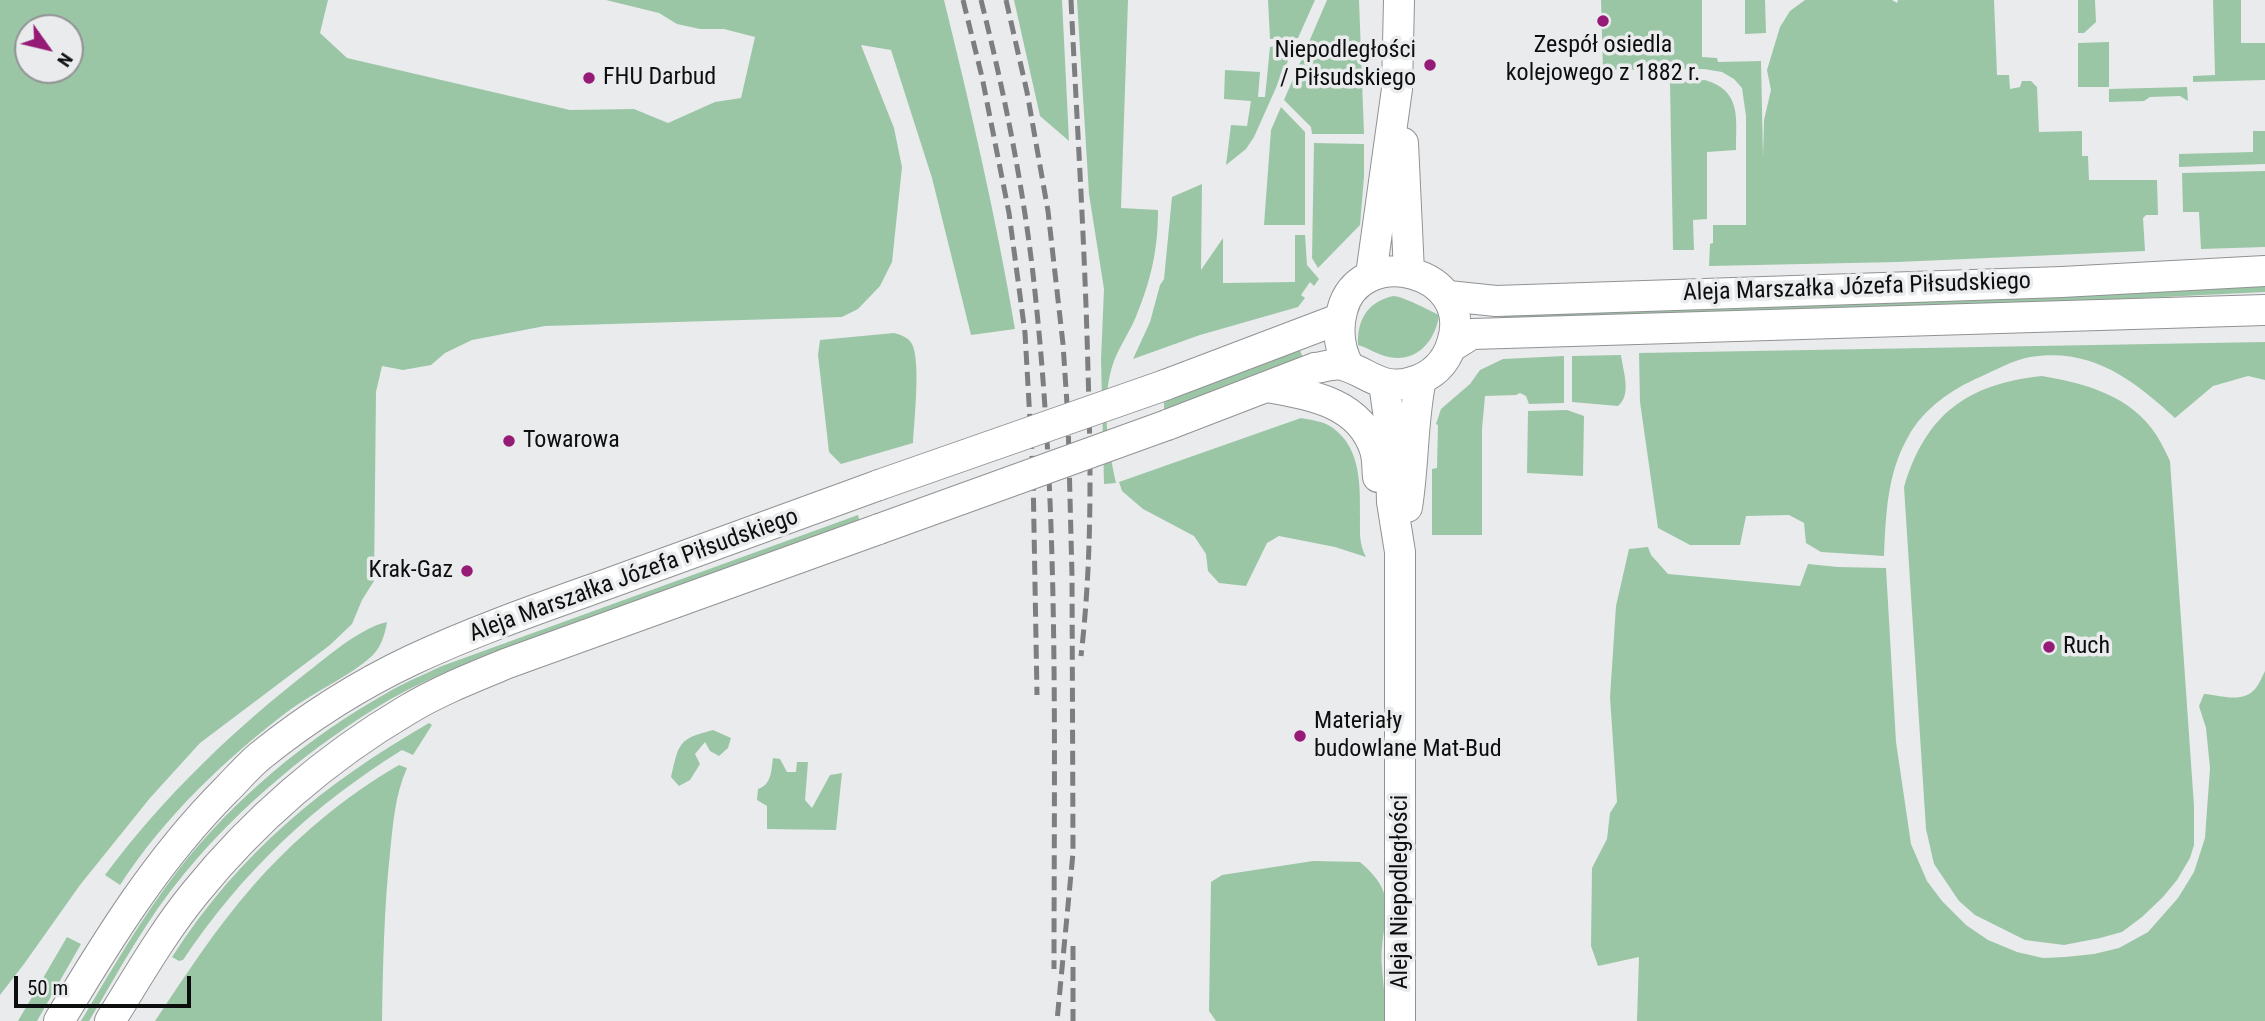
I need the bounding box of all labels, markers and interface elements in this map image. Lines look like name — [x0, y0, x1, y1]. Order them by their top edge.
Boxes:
marker: Zespół osiedla kolejowego z 1882 r. — [1595, 13, 1611, 29]
north arrow — [14, 14, 84, 84]
place label: Zespół osiedla kolejowego z 1882 r. — [1506, 32, 1700, 88]
place label: Niepodległości / Piłsudskiego — [1274, 37, 1416, 93]
text: N — [52, 49, 78, 71]
marker: Niepodległości / Piłsudskiego — [1422, 57, 1438, 73]
place label: FHU Darbud — [603, 64, 716, 92]
marker: FHU Darbud — [581, 70, 597, 86]
street label: Aleja Marszałka Józefa Piłsudskiego — [1683, 268, 2031, 308]
place label: Towarowa — [523, 427, 620, 455]
marker: Towarowa — [501, 433, 517, 449]
street label: Aleja Marszałka Józefa Piłsudskiego — [466, 503, 802, 649]
place label: Krak-Gaz — [369, 557, 453, 585]
marker: Krak-Gaz — [459, 563, 475, 579]
place label: Ruch — [2063, 633, 2110, 661]
marker: Ruch — [2041, 639, 2057, 655]
place label: Materiały budowlane Mat-Bud — [1314, 708, 1502, 764]
marker: Materiały budowlane Mat-Bud — [1292, 728, 1308, 744]
street label: Aleja Niepodległości — [1387, 795, 1415, 989]
scale bar — [18, 962, 194, 1006]
text: 50 m — [27, 976, 68, 1000]

